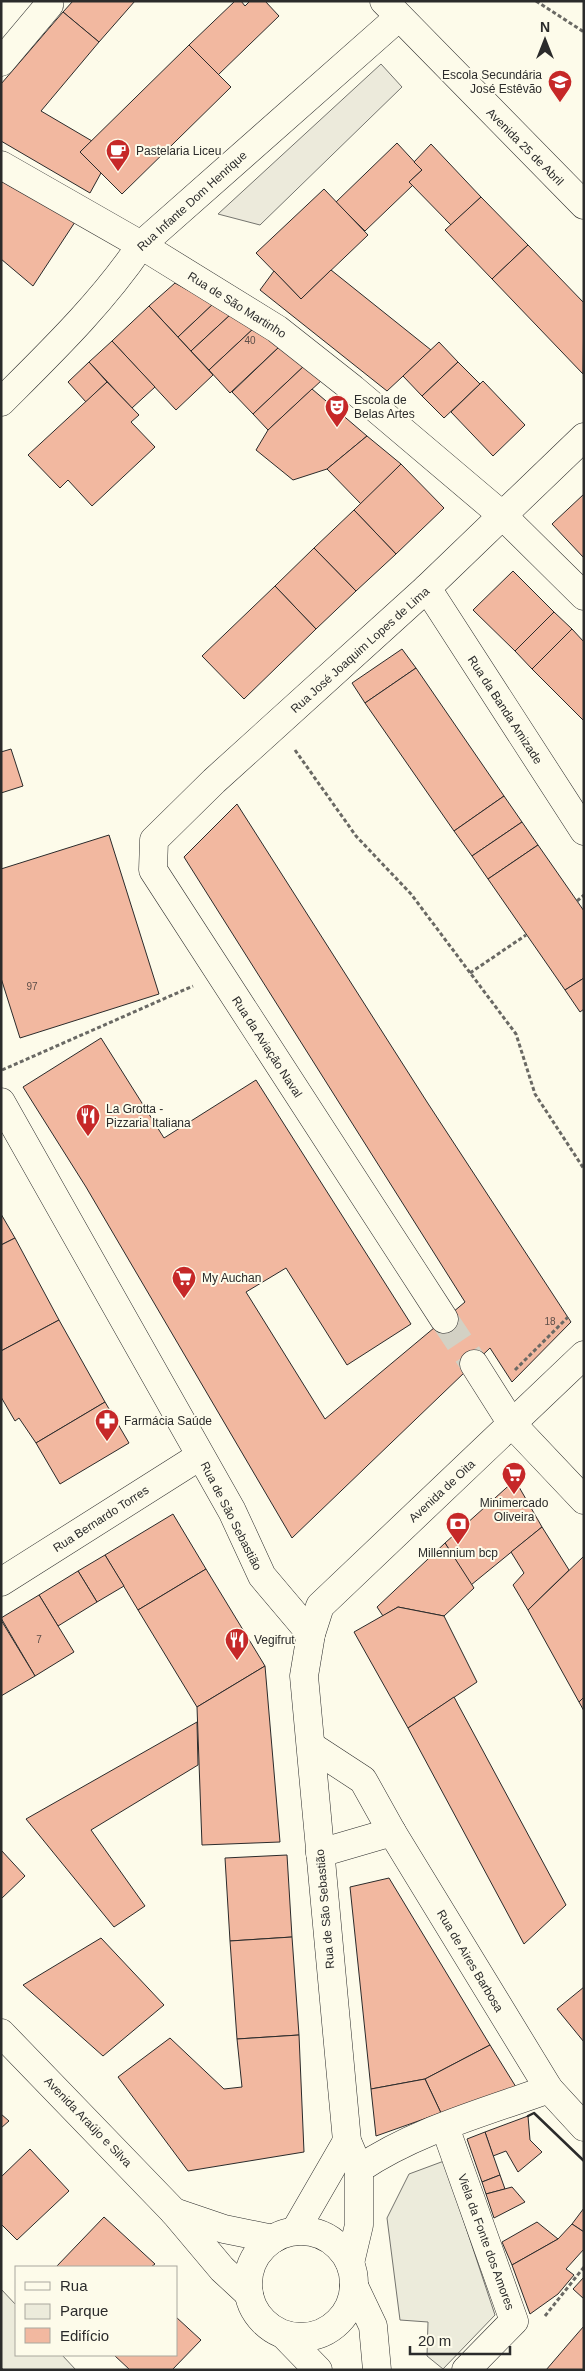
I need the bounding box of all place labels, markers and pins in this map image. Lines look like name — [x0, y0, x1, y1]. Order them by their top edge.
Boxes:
place label: Escola Secundária José Estêvão — [442, 68, 542, 96]
school or university icon: Escola Secundária José Estêvão — [547, 69, 573, 103]
cafe icon: Pastelaria Liceu — [105, 138, 131, 172]
place label: Pastelaria Liceu — [136, 144, 221, 158]
place label: Escola de Belas Artes — [354, 393, 415, 421]
theatre icon: Escola de Belas Artes — [324, 394, 350, 428]
place label: La Grotta - Pizzaria Italiana — [106, 1102, 191, 1130]
restaurant icon: La Grotta - Pizzaria Italiana — [75, 1103, 101, 1137]
supermarket icon: My Auchan — [171, 1265, 197, 1299]
place label: My Auchan — [202, 1271, 261, 1285]
pharmacy icon: Farmácia Saúde — [94, 1408, 120, 1442]
place label: Farmácia Saúde — [124, 1414, 212, 1428]
supermarket icon: Minimercado Oliveira — [501, 1461, 527, 1495]
place label: Minimercado Oliveira — [480, 1496, 549, 1524]
bank icon: Millennium bcp — [445, 1511, 471, 1545]
place label: Millennium bcp — [418, 1546, 498, 1560]
restaurant icon: Vegifrut — [224, 1627, 250, 1661]
place label: Vegifrut — [254, 1633, 295, 1647]

